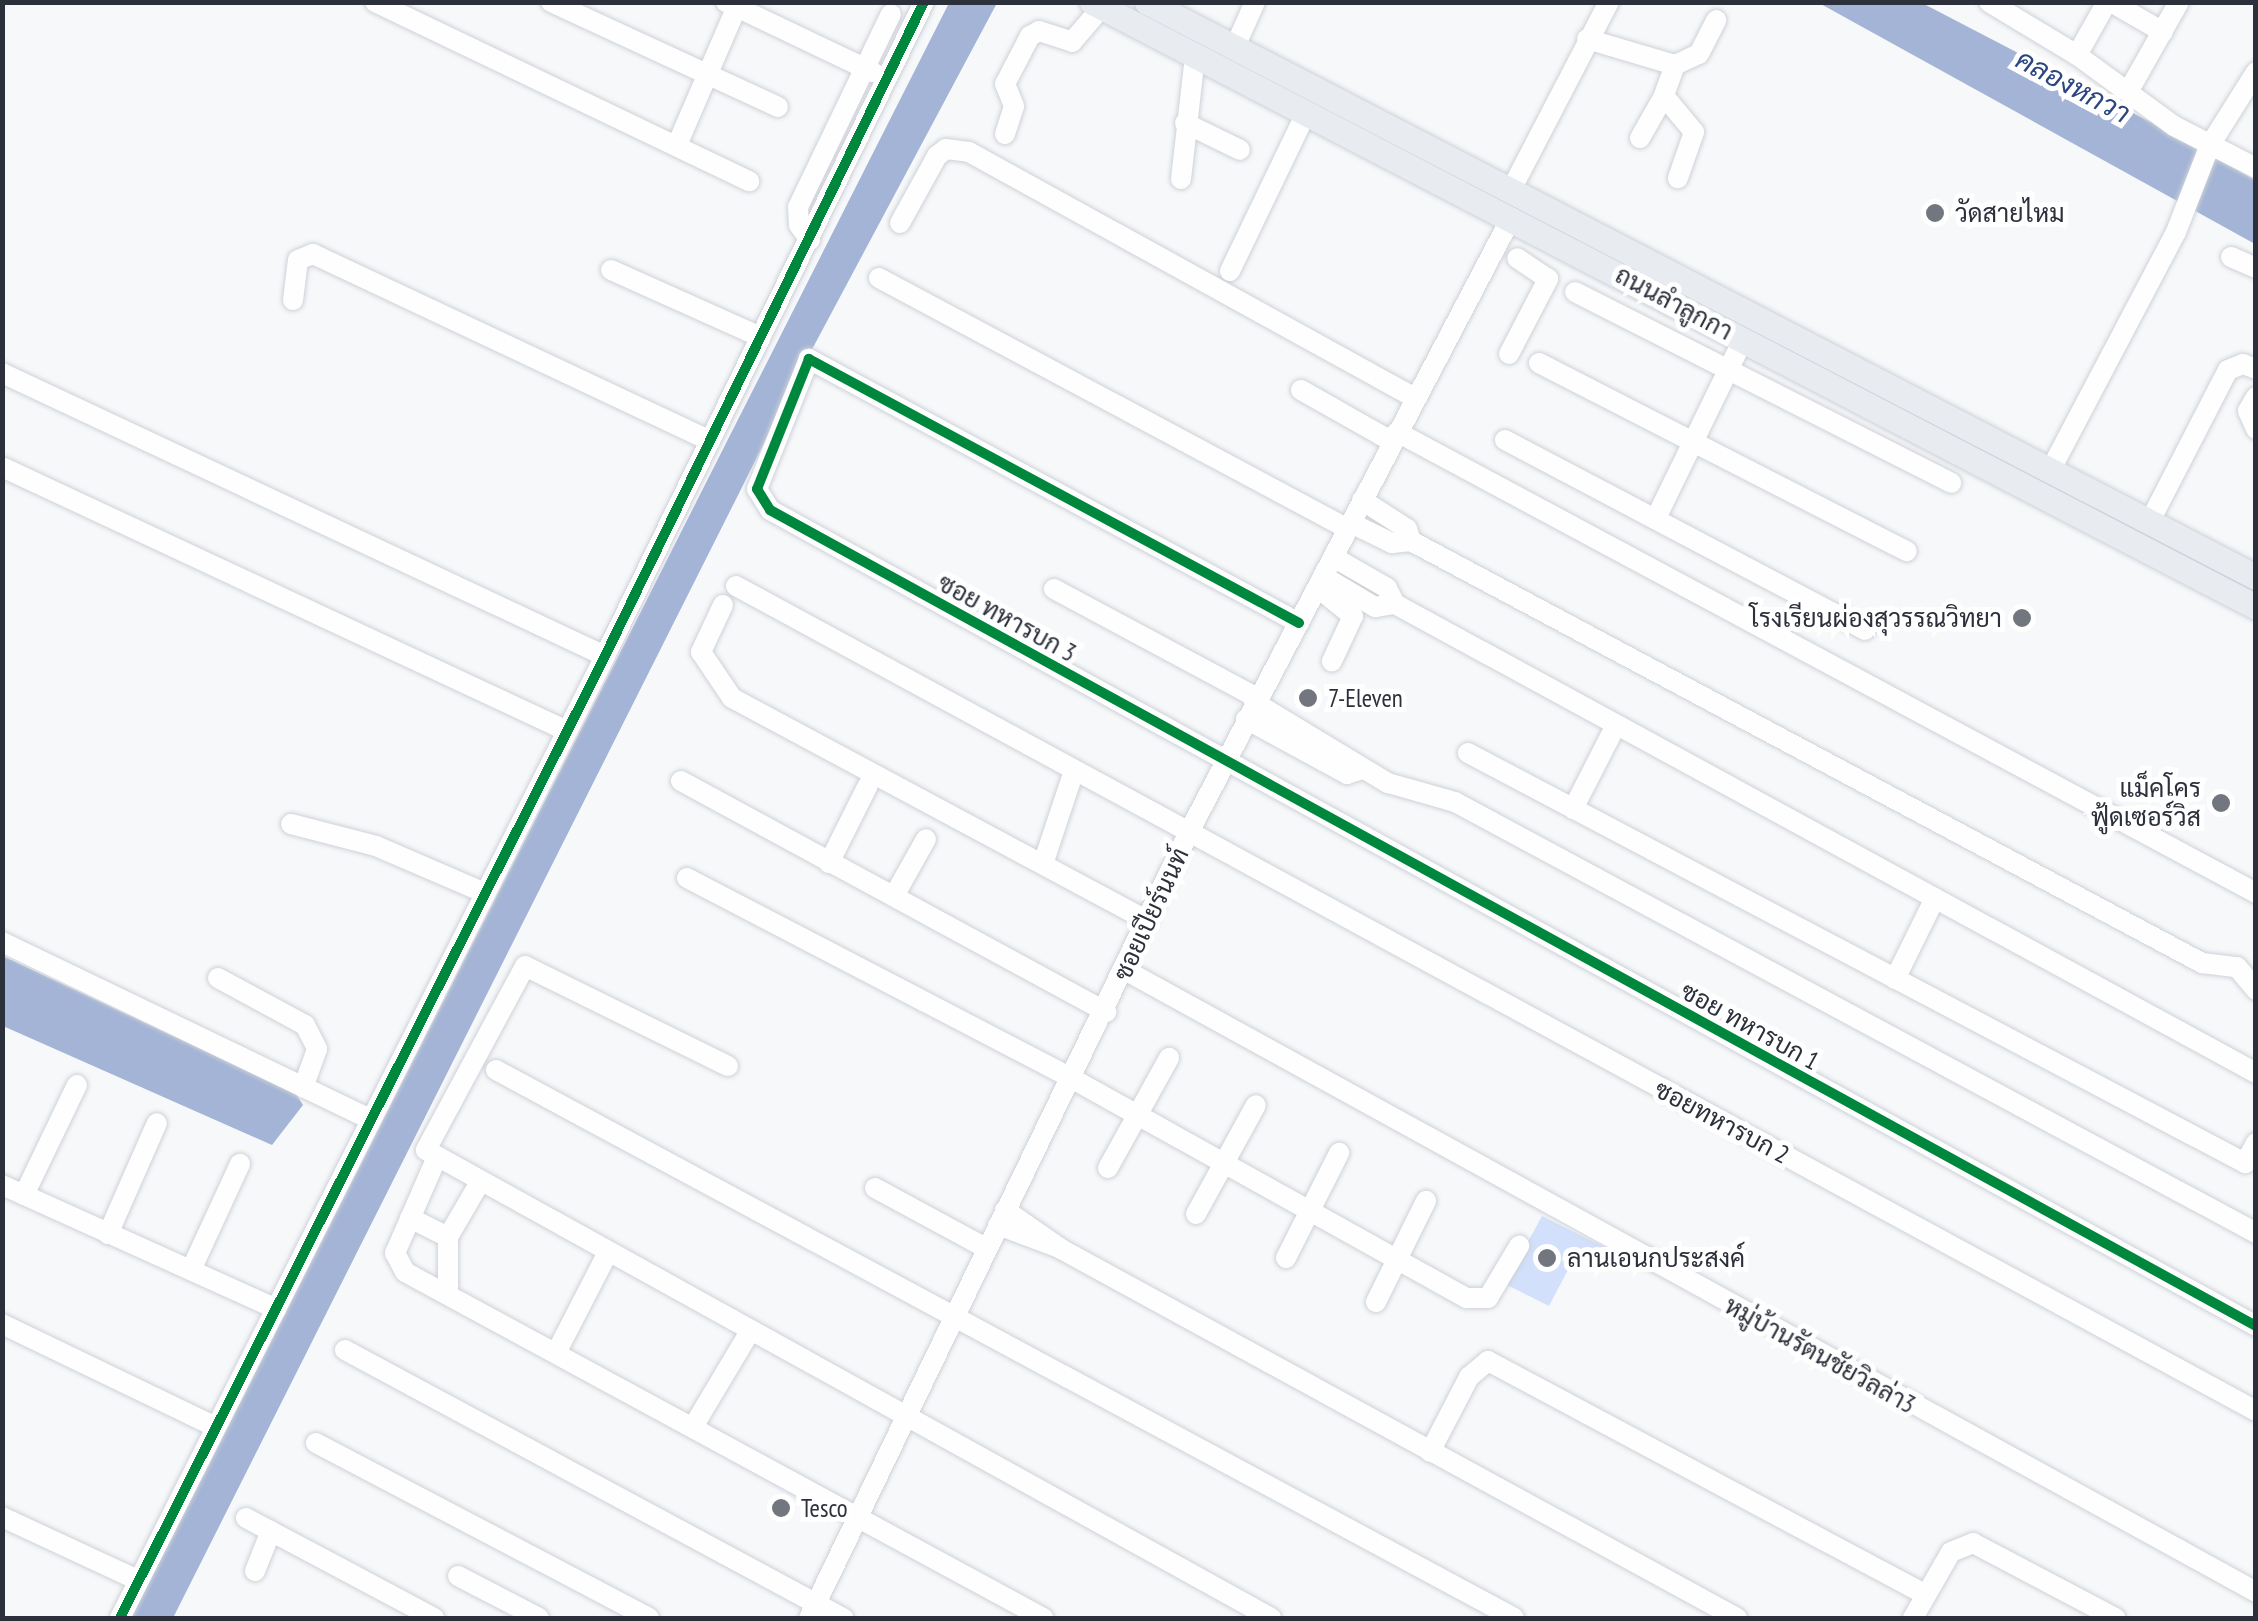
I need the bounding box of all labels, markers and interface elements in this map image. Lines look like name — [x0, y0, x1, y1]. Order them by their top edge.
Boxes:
water label: คลองหกวา — [2010, 42, 2136, 130]
place label: วัดสายไหม — [1955, 198, 2065, 228]
marker: วัดสายไหม — [1924, 202, 1946, 224]
street label: ถนนลำลูกกา — [1610, 260, 1738, 346]
street label: ซอย ทหารบก 3 — [933, 568, 1081, 668]
place label: โรงเรียนผ่องสุวรรณวิทยา — [1750, 603, 2002, 633]
marker: โรงเรียนผ่องสุวรรณวิทยา — [2011, 607, 2033, 629]
place label: 7-Eleven — [1328, 683, 1403, 713]
marker: 7-Eleven — [1297, 687, 1319, 709]
place label: แม็คโคร ฟู้ดเซอร์วิส — [2091, 774, 2201, 833]
marker: แม็คโคร ฟู้ดเซอร์วิส — [2210, 792, 2232, 814]
street label: ซอยเปียร์นนท์ — [1107, 843, 1195, 985]
street label: ซอย ทหารบก 1 — [1676, 976, 1824, 1076]
street label: ซอยทหารบก 2 — [1650, 1074, 1794, 1170]
place label: ลานเอนกประสงค์ — [1567, 1243, 1745, 1273]
marker: ลานเอนกประสงค์ — [1536, 1247, 1558, 1269]
street label: หมู่บ้านรัตนชัยวิลล่า3 — [1719, 1290, 1921, 1420]
place label: Tesco — [801, 1493, 848, 1523]
marker: Tesco — [770, 1497, 792, 1519]

